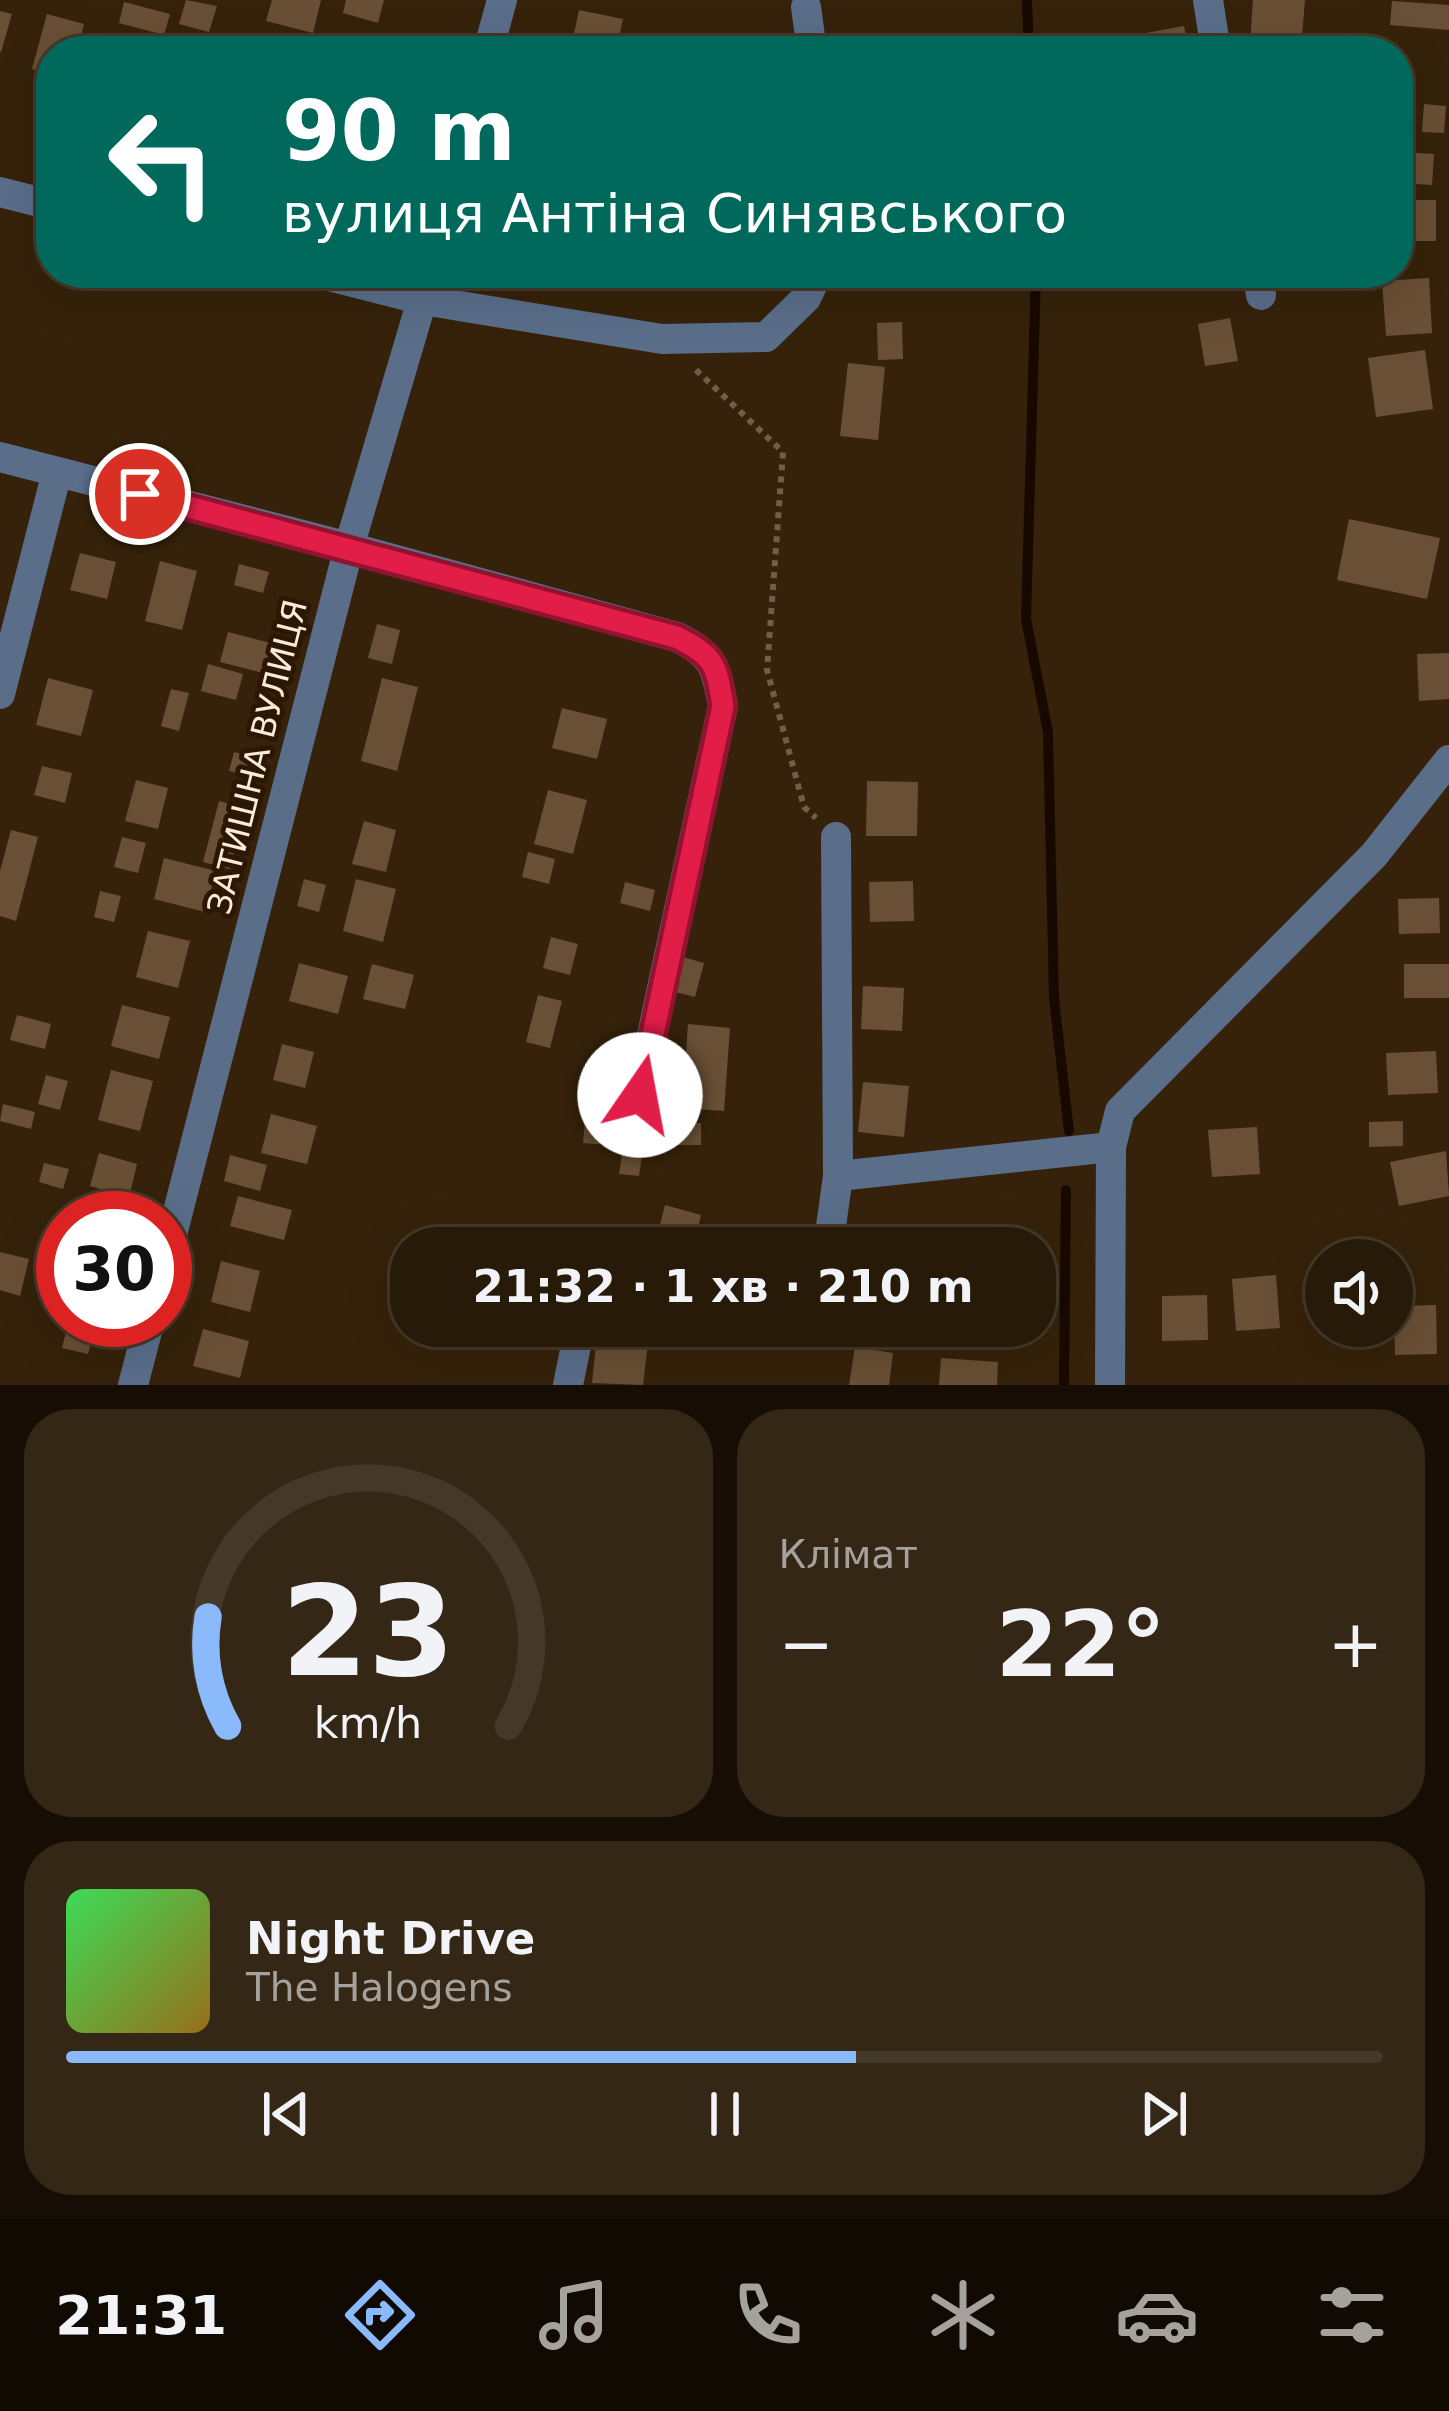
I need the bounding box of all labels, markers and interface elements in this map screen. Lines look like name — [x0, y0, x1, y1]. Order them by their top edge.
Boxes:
text: 90 m — [282, 82, 516, 180]
icon: left — [84, 84, 240, 240]
text: вулиця Антіна Синявського — [282, 182, 1067, 245]
pin — [89, 443, 191, 545]
icon: arrive — [107, 461, 173, 527]
street label: ЗАТИШНА ВУЛИЦЯ — [199, 596, 315, 918]
position arrow — [577, 1032, 703, 1158]
speed limit sign: 30 — [36, 1191, 192, 1347]
map controls — [1305, 1239, 1413, 1347]
button: sound — [1305, 1239, 1413, 1347]
text: 21:32 · 1 хв · 210 m — [472, 1260, 974, 1313]
text: Клімат — [779, 1532, 918, 1577]
text: 23 — [281, 1559, 455, 1704]
text: 22° — [996, 1592, 1166, 1697]
text: − — [779, 1606, 834, 1683]
text: + — [1328, 1606, 1383, 1683]
text: km/h — [314, 1698, 422, 1748]
text: Night Drive — [246, 1912, 535, 1965]
text: The Halogens — [246, 1965, 513, 2010]
icon: previous — [253, 2081, 319, 2147]
icon: pause — [692, 2081, 758, 2147]
icon: next — [1131, 2081, 1197, 2147]
icon: directions — [338, 2273, 422, 2357]
icon: music — [532, 2273, 616, 2357]
icon: phone — [726, 2273, 810, 2357]
icon: climate — [921, 2273, 1005, 2357]
icon: car — [1115, 2273, 1199, 2357]
icon: filters — [1310, 2273, 1394, 2357]
text: 21:31 — [55, 2284, 227, 2347]

